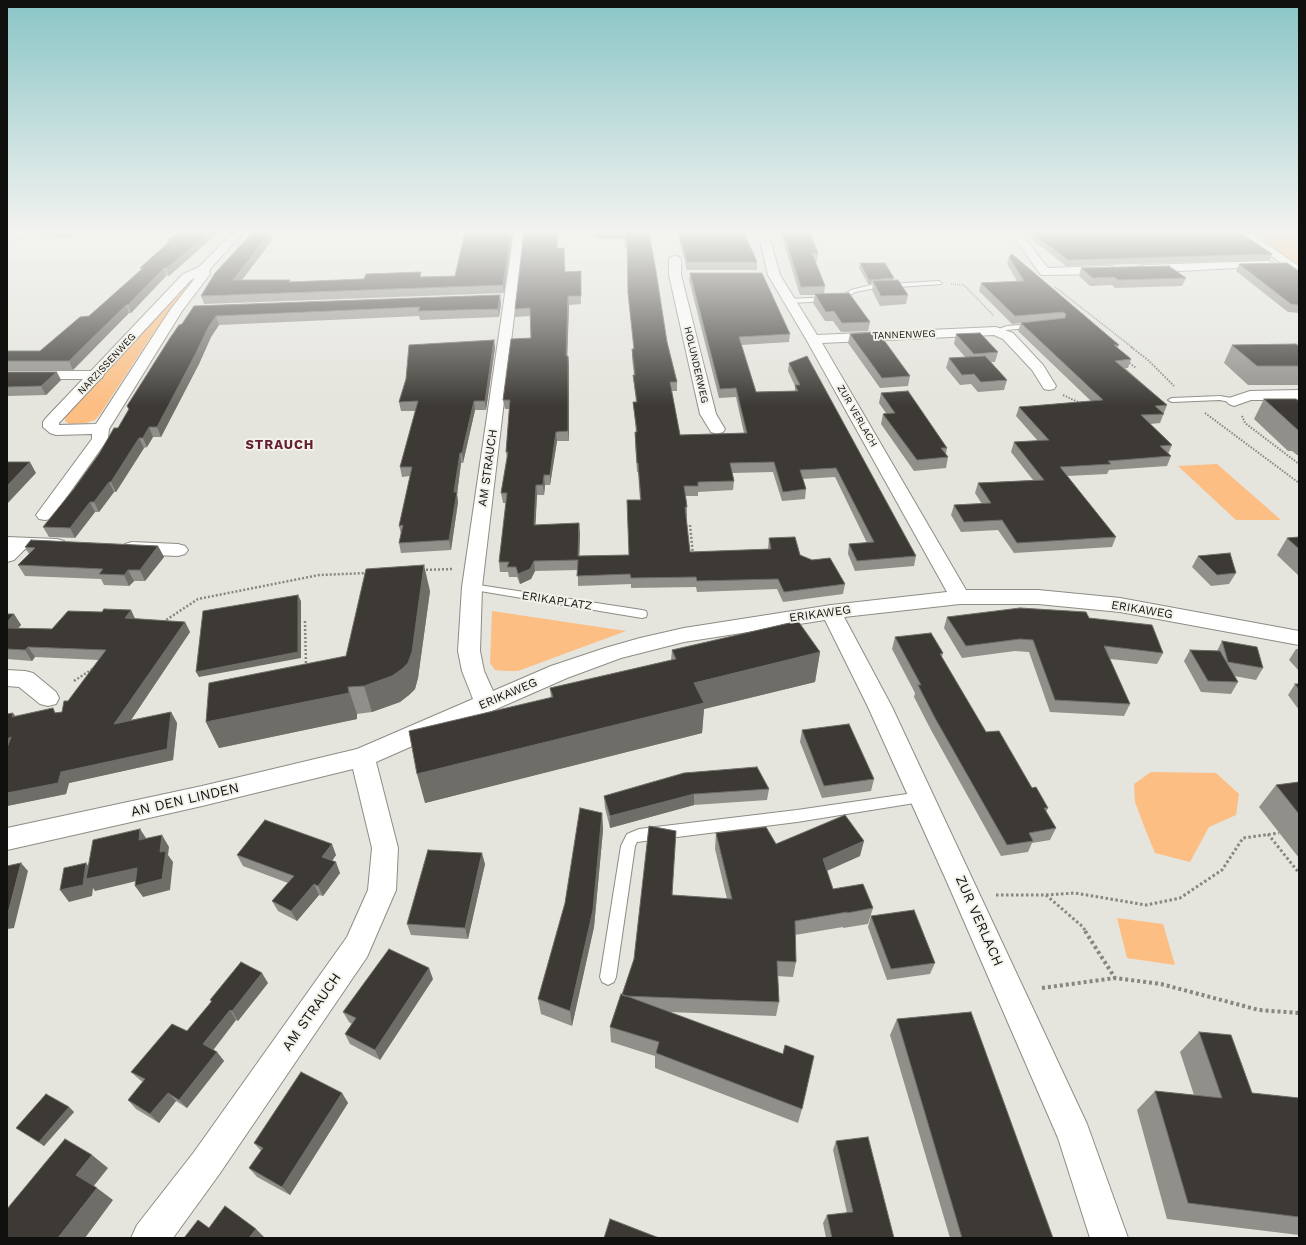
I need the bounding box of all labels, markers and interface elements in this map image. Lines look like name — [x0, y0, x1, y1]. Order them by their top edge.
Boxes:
street label: HOLUNDERWEG — [681, 325, 711, 405]
street label: TANNENWEG — [872, 328, 936, 342]
street label: NARZISSENWEG — [76, 331, 138, 397]
street label: ZUR VERLACH — [834, 383, 880, 449]
street label: AM STRAUCH — [475, 428, 501, 508]
district label: STRAUCH — [246, 437, 314, 453]
street label: ERIKAPLATZ — [521, 588, 593, 614]
street label: ERIKAWEG — [1110, 598, 1174, 622]
street label: ERIKAWEG — [788, 603, 852, 625]
street label: ERIKAWEG — [477, 675, 539, 713]
street label: AN DEN LINDEN — [129, 779, 241, 821]
street label: ZUR VERLACH — [952, 873, 1006, 969]
street label: AM STRAUCH — [279, 970, 345, 1054]

